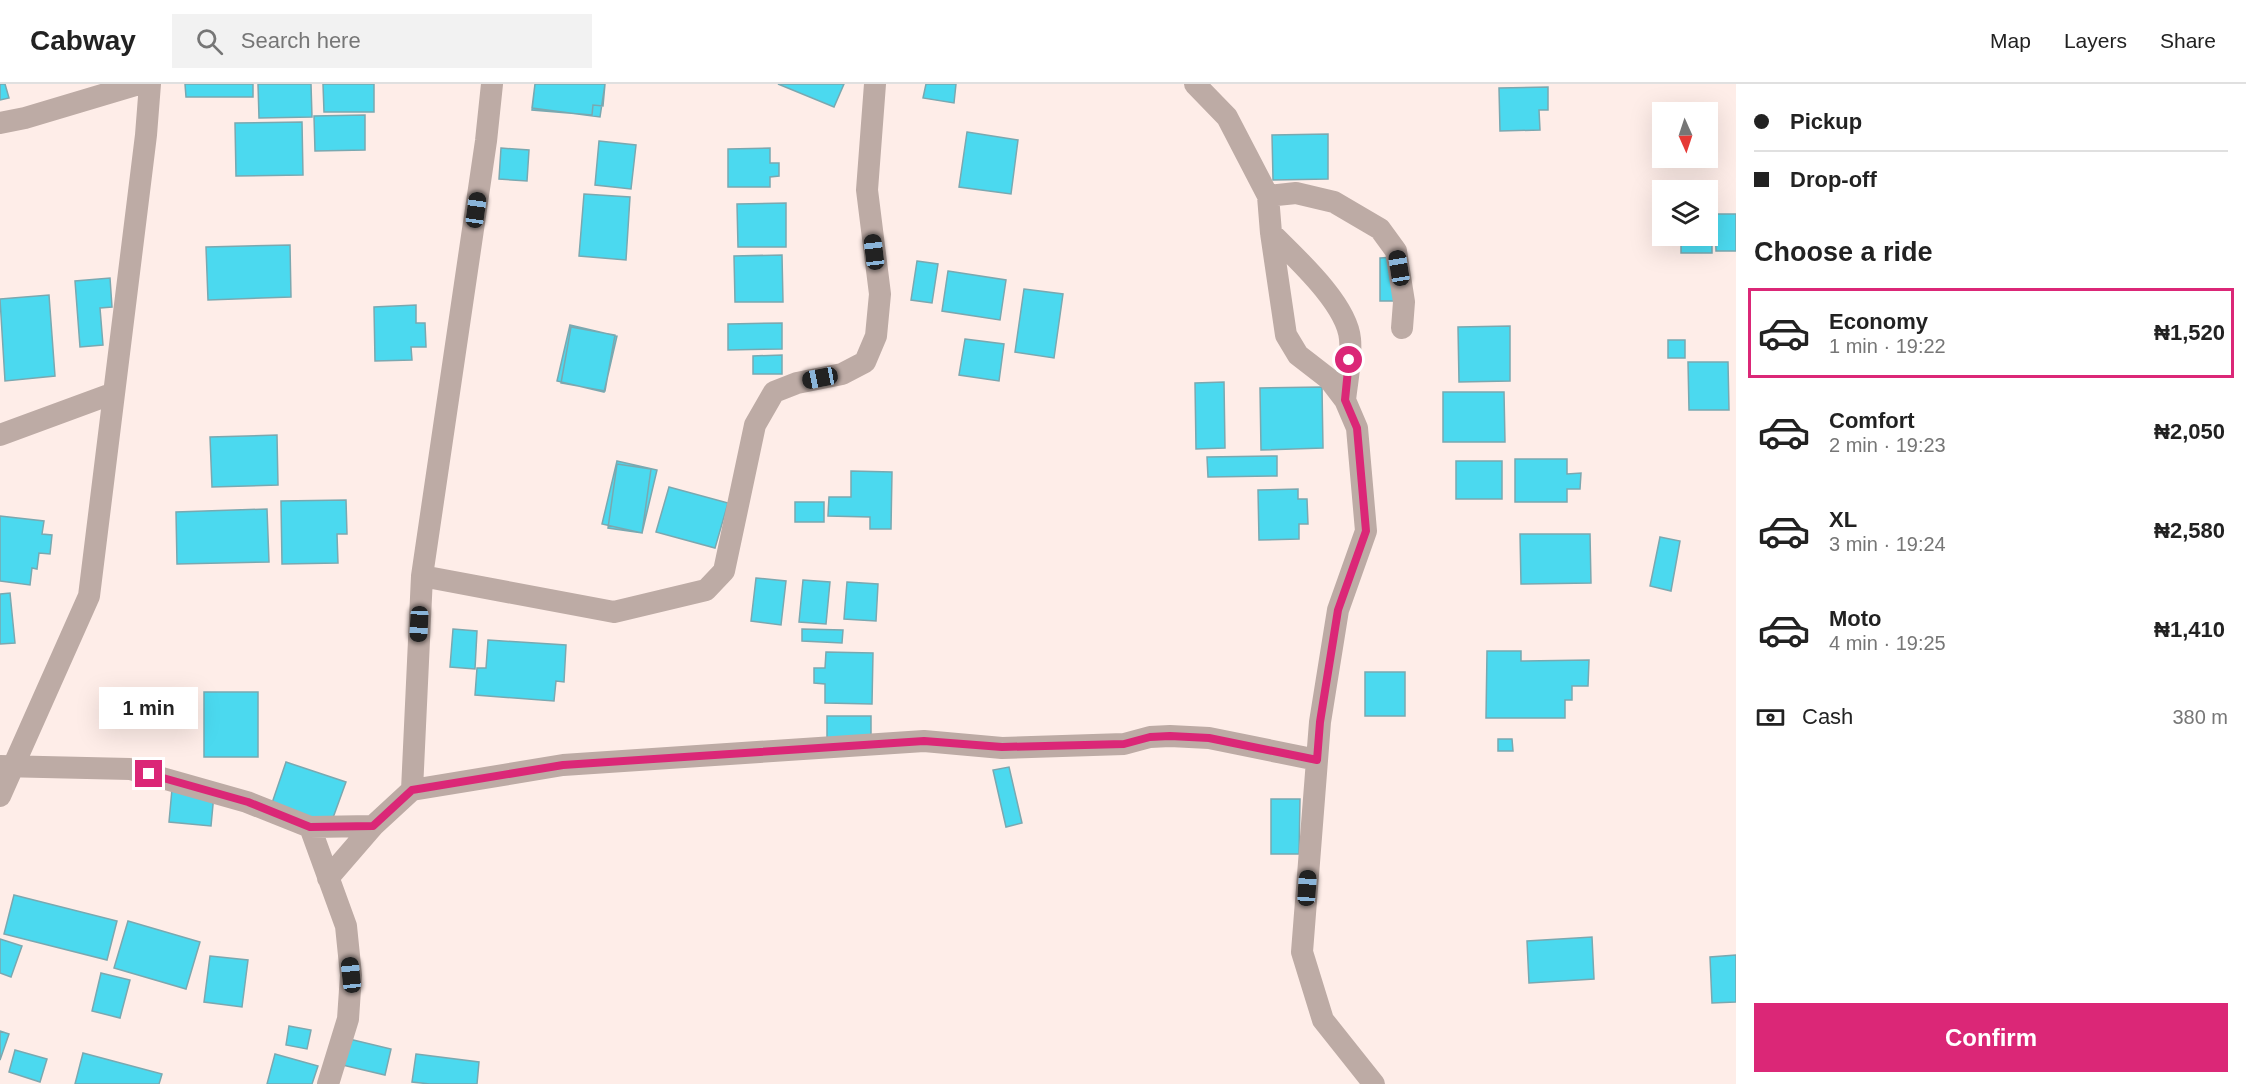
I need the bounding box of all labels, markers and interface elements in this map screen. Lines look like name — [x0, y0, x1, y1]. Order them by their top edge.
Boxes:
search box — [172, 14, 592, 68]
text: Cabway — [30, 25, 136, 56]
icon: search — [193, 25, 226, 58]
text: Search here — [241, 28, 361, 53]
text: Map — [1990, 29, 2031, 52]
text: Layers — [2064, 29, 2127, 52]
text: Share — [2160, 29, 2216, 52]
north arrow — [1652, 102, 1718, 168]
map controls — [1652, 102, 1718, 246]
text: Pickup — [1790, 109, 1862, 134]
text: Drop-off — [1790, 167, 1877, 192]
button: layers — [1652, 180, 1718, 246]
car — [465, 191, 487, 229]
car — [863, 233, 885, 271]
text: Choose a ride — [1754, 237, 1933, 267]
car — [1387, 249, 1411, 287]
icon: car — [1757, 306, 1811, 360]
text: Economy — [1829, 309, 1928, 334]
text: ₦1,520 — [2154, 320, 2225, 345]
text: 1 min · 19:22 — [1829, 335, 1946, 357]
route start — [1335, 346, 1362, 373]
car — [801, 366, 839, 390]
icon: car — [1757, 405, 1811, 459]
text: Comfort — [1829, 408, 1915, 433]
text: ₦2,050 — [2154, 419, 2225, 444]
text: 2 min · 19:23 — [1829, 434, 1946, 456]
icon: car — [1757, 504, 1811, 558]
text: XL — [1829, 507, 1857, 532]
text: ₦2,580 — [2154, 518, 2225, 543]
text: 3 min · 19:24 — [1829, 533, 1946, 555]
icon: car — [1757, 603, 1811, 657]
car — [409, 606, 429, 642]
text: Moto — [1829, 606, 1882, 631]
text: ₦1,410 — [2154, 617, 2225, 642]
text: 4 min · 19:25 — [1829, 632, 1946, 654]
callout: 1 min — [100, 687, 198, 729]
text: 1 min — [122, 697, 175, 719]
icon: cash — [1754, 701, 1787, 734]
text: Cash — [1802, 704, 1853, 729]
text: 380 m — [2172, 706, 2228, 728]
route end — [135, 760, 162, 787]
car — [1297, 869, 1317, 907]
car — [340, 956, 362, 994]
button: Confirm — [1754, 1003, 2228, 1072]

